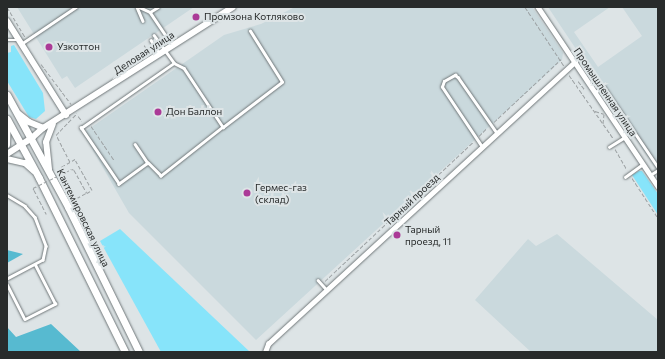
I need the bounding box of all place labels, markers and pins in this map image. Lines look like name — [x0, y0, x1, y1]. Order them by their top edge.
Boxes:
place label: Промзона Котляково — [204, 11, 304, 23]
marker: Промзона Котляково — [191, 12, 201, 22]
place label: Узкоттон — [57, 41, 100, 53]
marker: Узкоттон — [44, 42, 54, 52]
place label: Дон Баллон — [166, 106, 222, 118]
marker: Дон Баллон — [153, 107, 163, 117]
place label: Гермес-газ (склад) — [255, 181, 307, 204]
marker: Гермес-газ (склад) — [242, 188, 252, 198]
place label: Тарный проезд, 11 — [405, 223, 451, 246]
marker: Тарный проезд, 11 — [392, 230, 402, 240]

